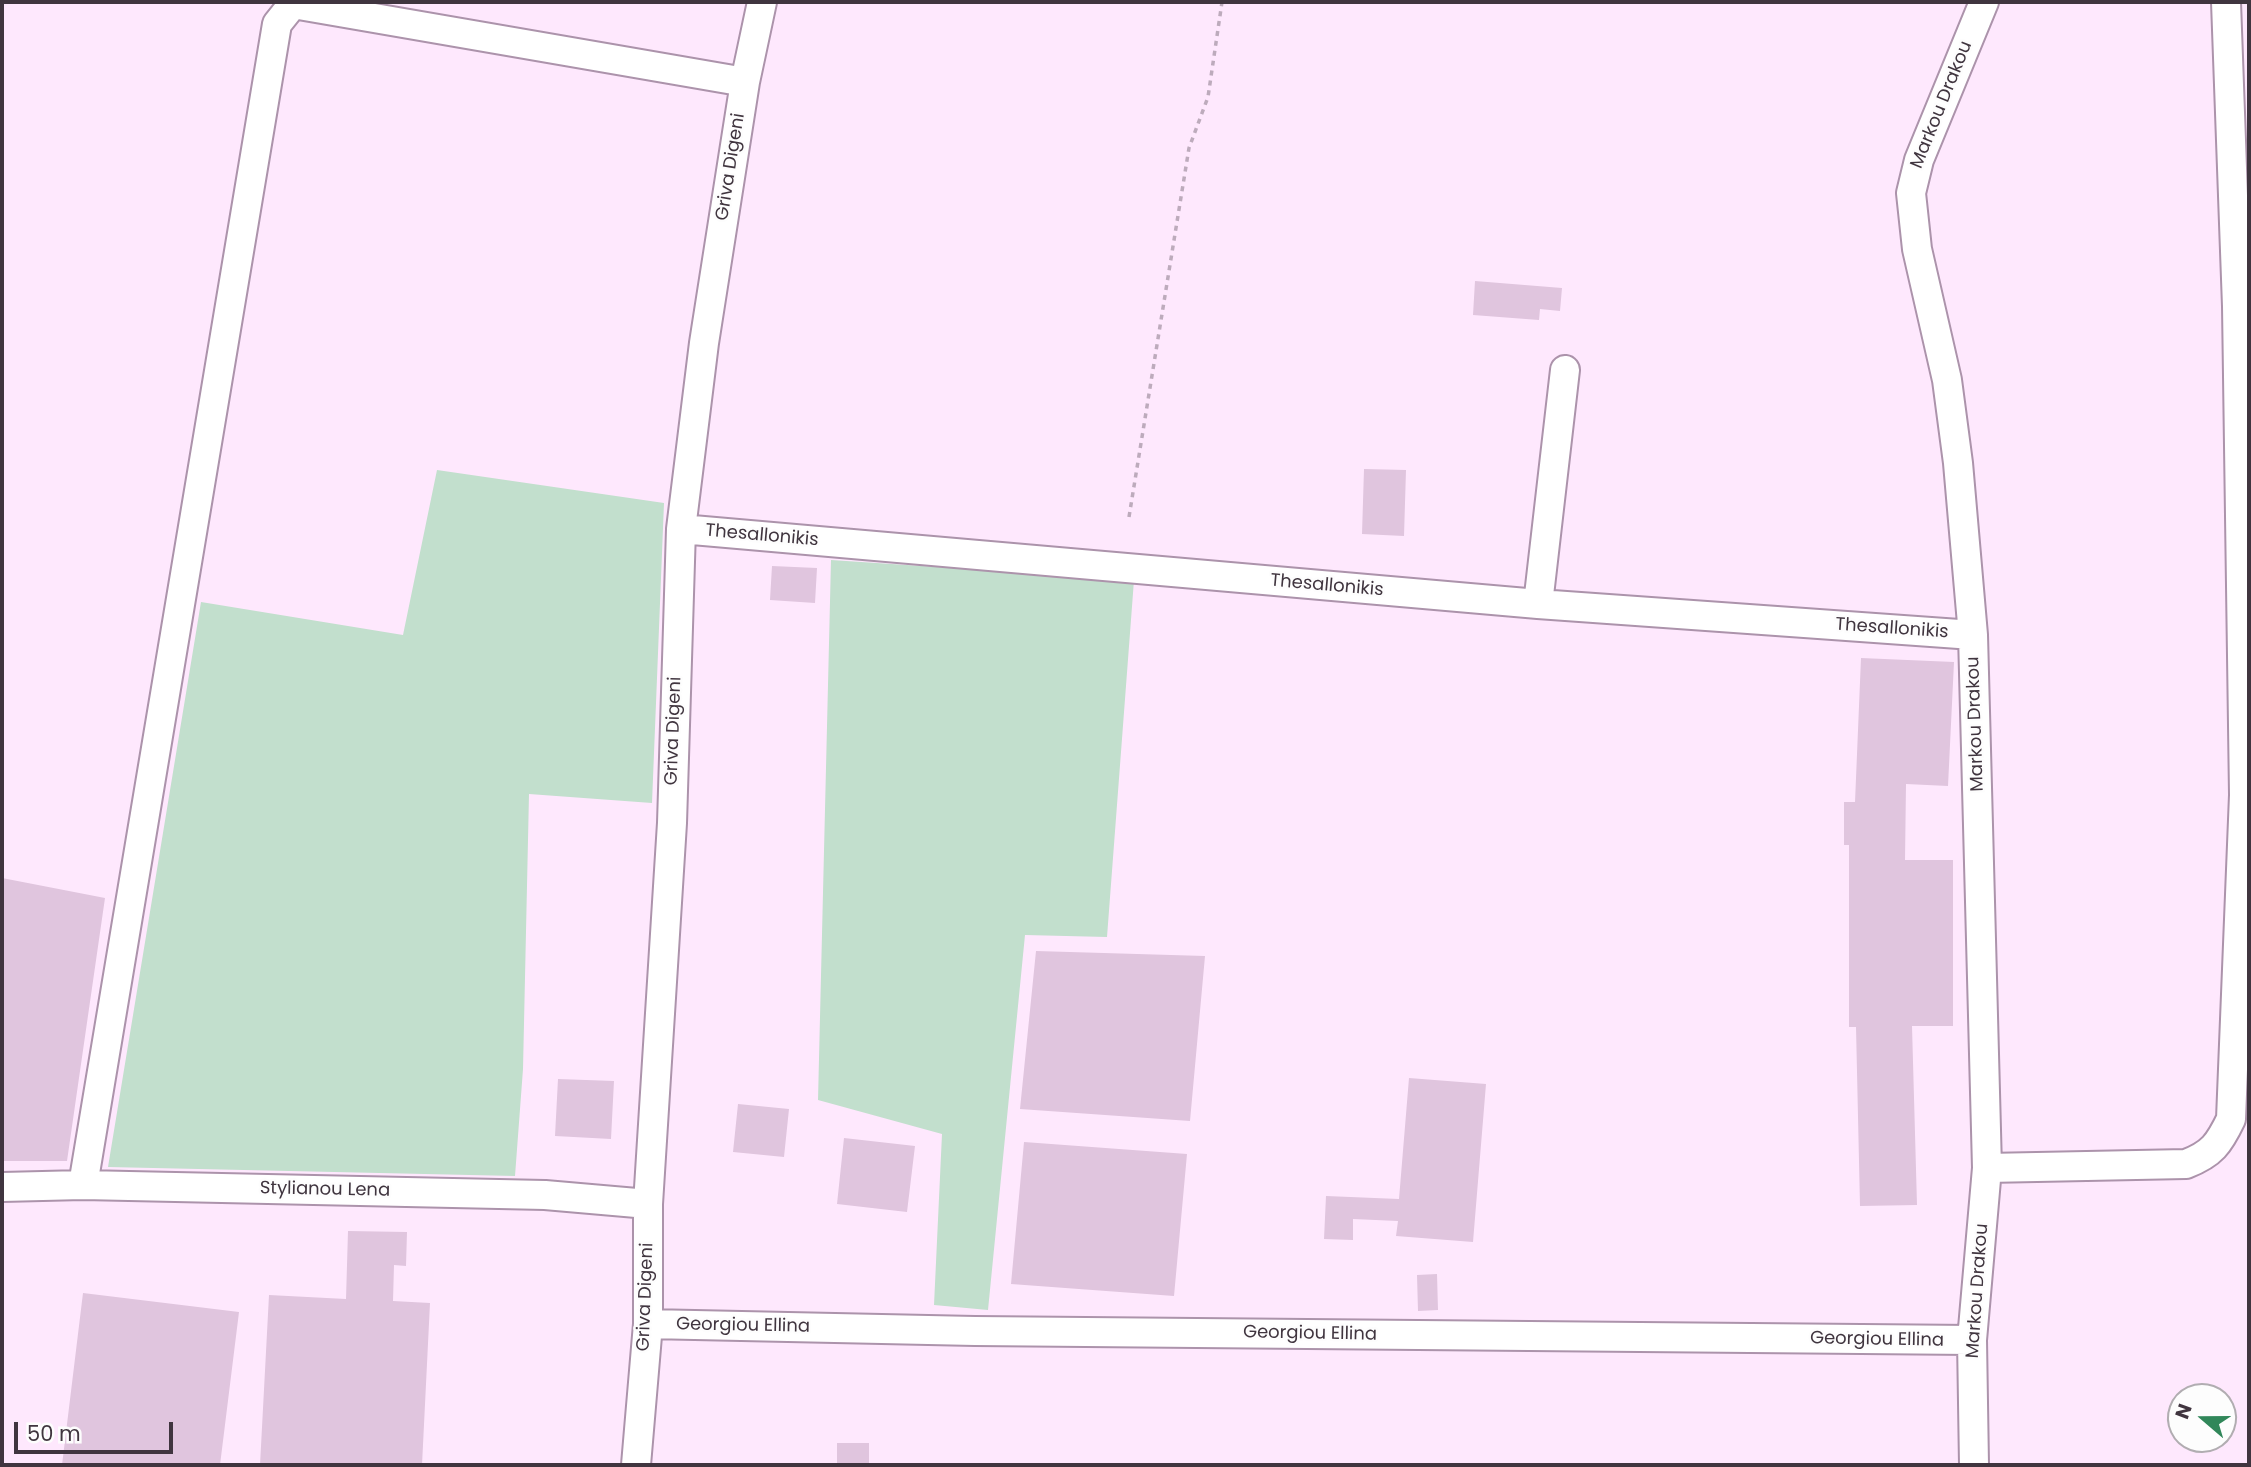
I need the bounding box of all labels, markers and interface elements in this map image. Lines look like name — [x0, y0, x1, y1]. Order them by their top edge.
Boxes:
street label: Markou Drakou — [1907, 38, 1977, 172]
street label: Griva Digeni — [712, 112, 750, 222]
street label: Thesallonikis — [705, 520, 819, 552]
street label: Thesallonikis — [1270, 570, 1384, 602]
street label: Thesallonikis — [1835, 614, 1949, 644]
street label: Markou Drakou — [1963, 656, 1989, 792]
street label: Griva Digeni — [661, 676, 687, 786]
street label: Stylianou Lena — [260, 1178, 390, 1202]
street label: Markou Drakou — [1963, 1223, 1993, 1359]
street label: Griva Digeni — [633, 1242, 659, 1352]
street label: Georgiou Ellina — [676, 1314, 810, 1338]
street label: Georgiou Ellina — [1243, 1322, 1377, 1346]
street label: Georgiou Ellina — [1810, 1328, 1944, 1352]
north arrow — [2167, 1383, 2237, 1453]
text: N — [2169, 1400, 2199, 1423]
scale bar — [18, 1408, 177, 1452]
text: 50 m — [27, 1419, 81, 1448]

